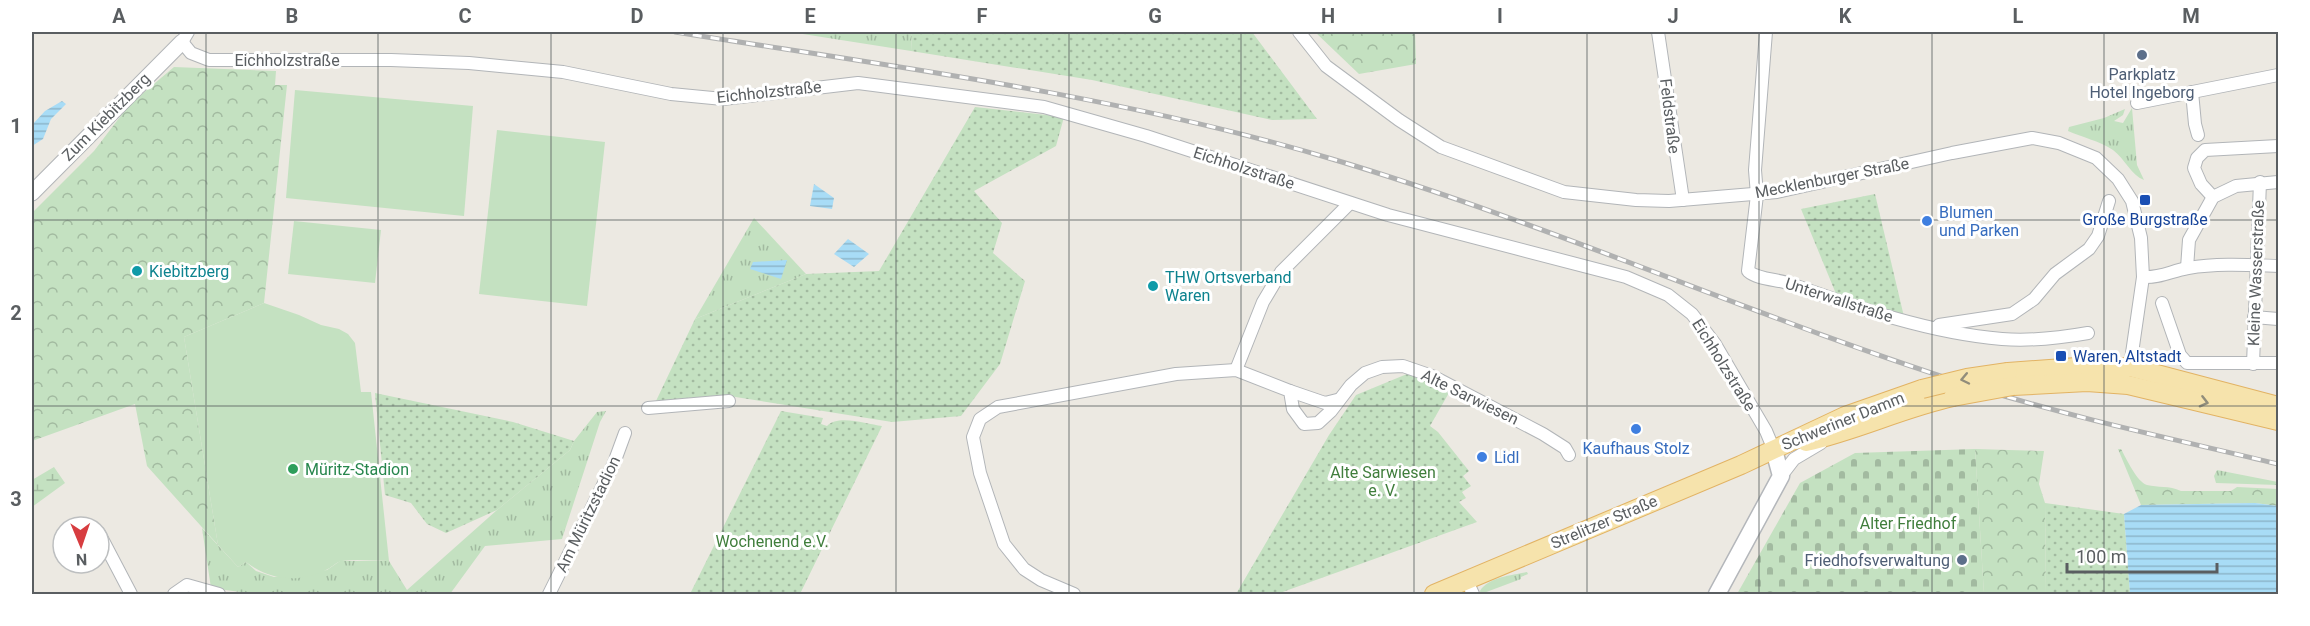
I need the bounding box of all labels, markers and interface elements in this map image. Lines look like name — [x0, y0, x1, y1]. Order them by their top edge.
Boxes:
text: A — [112, 4, 126, 28]
text: B — [286, 4, 298, 28]
text: C — [458, 4, 472, 28]
text: D — [631, 4, 644, 28]
text: E — [804, 4, 816, 28]
text: F — [977, 4, 988, 28]
text: G — [1148, 4, 1162, 28]
text: H — [1321, 4, 1335, 28]
text: I — [1497, 4, 1503, 28]
text: J — [1667, 4, 1679, 28]
text: K — [1839, 4, 1852, 28]
text: L — [2013, 4, 2024, 28]
text: M — [2182, 4, 2200, 28]
marker: Parkplatz Hotel Ingeborg — [2135, 48, 2149, 62]
street label: Eichholzstraße — [234, 51, 340, 70]
place label: Parkplatz Hotel Ingeborg — [2089, 65, 2195, 102]
street label: Zum Kiebitzberg — [58, 69, 154, 165]
street label: Eichholzstraße — [716, 77, 822, 107]
street label: Feldstraße — [1656, 77, 1684, 155]
text: 1 — [10, 114, 22, 138]
street label: Eichholzstraße — [1191, 143, 1297, 193]
street label: Mecklenburger Straße — [1753, 154, 1911, 202]
marker: Große Burgstraße — [2138, 193, 2152, 207]
street label: Kleine Wasserstraße — [2244, 200, 2268, 346]
place label: Blumen und Parken — [1939, 203, 2019, 240]
place label: Große Burgstraße — [2082, 210, 2208, 229]
marker: Blumen und Parken — [1920, 214, 1934, 228]
place label: Kiebitzberg — [149, 262, 229, 281]
marker: Kiebitzberg — [130, 264, 144, 278]
place label: THW Ortsverband Waren — [1165, 268, 1292, 305]
street label: Unterwallstraße — [1783, 274, 1895, 326]
marker: THW Ortsverband Waren — [1146, 279, 1160, 293]
text: 2 — [10, 301, 22, 325]
street label: Eichholzstraße — [1688, 315, 1760, 415]
place label: Waren, Altstadt — [2073, 347, 2181, 366]
marker: Waren, Altstadt — [2054, 349, 2068, 363]
street label: Alte Sarwiesen — [1418, 365, 1522, 429]
one-way arrow — [1960, 372, 1970, 385]
street label: Schweriner Damm — [1779, 388, 1907, 454]
one-way arrow — [2199, 395, 2209, 408]
marker: Kaufhaus Stolz — [1629, 422, 1643, 436]
place label: Kaufhaus Stolz — [1582, 439, 1690, 458]
place label: Lidl — [1494, 448, 1519, 467]
marker: Lidl — [1475, 450, 1489, 464]
street label: Am Müritzstadion — [552, 453, 624, 575]
place label: Müritz-Stadion — [305, 460, 409, 479]
marker: Müritz-Stadion — [286, 462, 300, 476]
park label: Alte Sarwiesen e. V. — [1330, 463, 1436, 500]
text: 3 — [10, 487, 22, 511]
street label: Strelitzer Straße — [1548, 491, 1660, 553]
park label: Alter Friedhof — [1860, 514, 1957, 533]
north arrow — [51, 515, 111, 575]
park label: Wochenend e.V. — [715, 532, 829, 551]
scale bar — [2067, 536, 2217, 574]
text: 100 m — [2076, 546, 2127, 567]
text: N — [76, 550, 87, 569]
place label: Friedhofsverwaltung — [1805, 551, 1950, 570]
marker: Friedhofsverwaltung — [1955, 553, 1969, 567]

